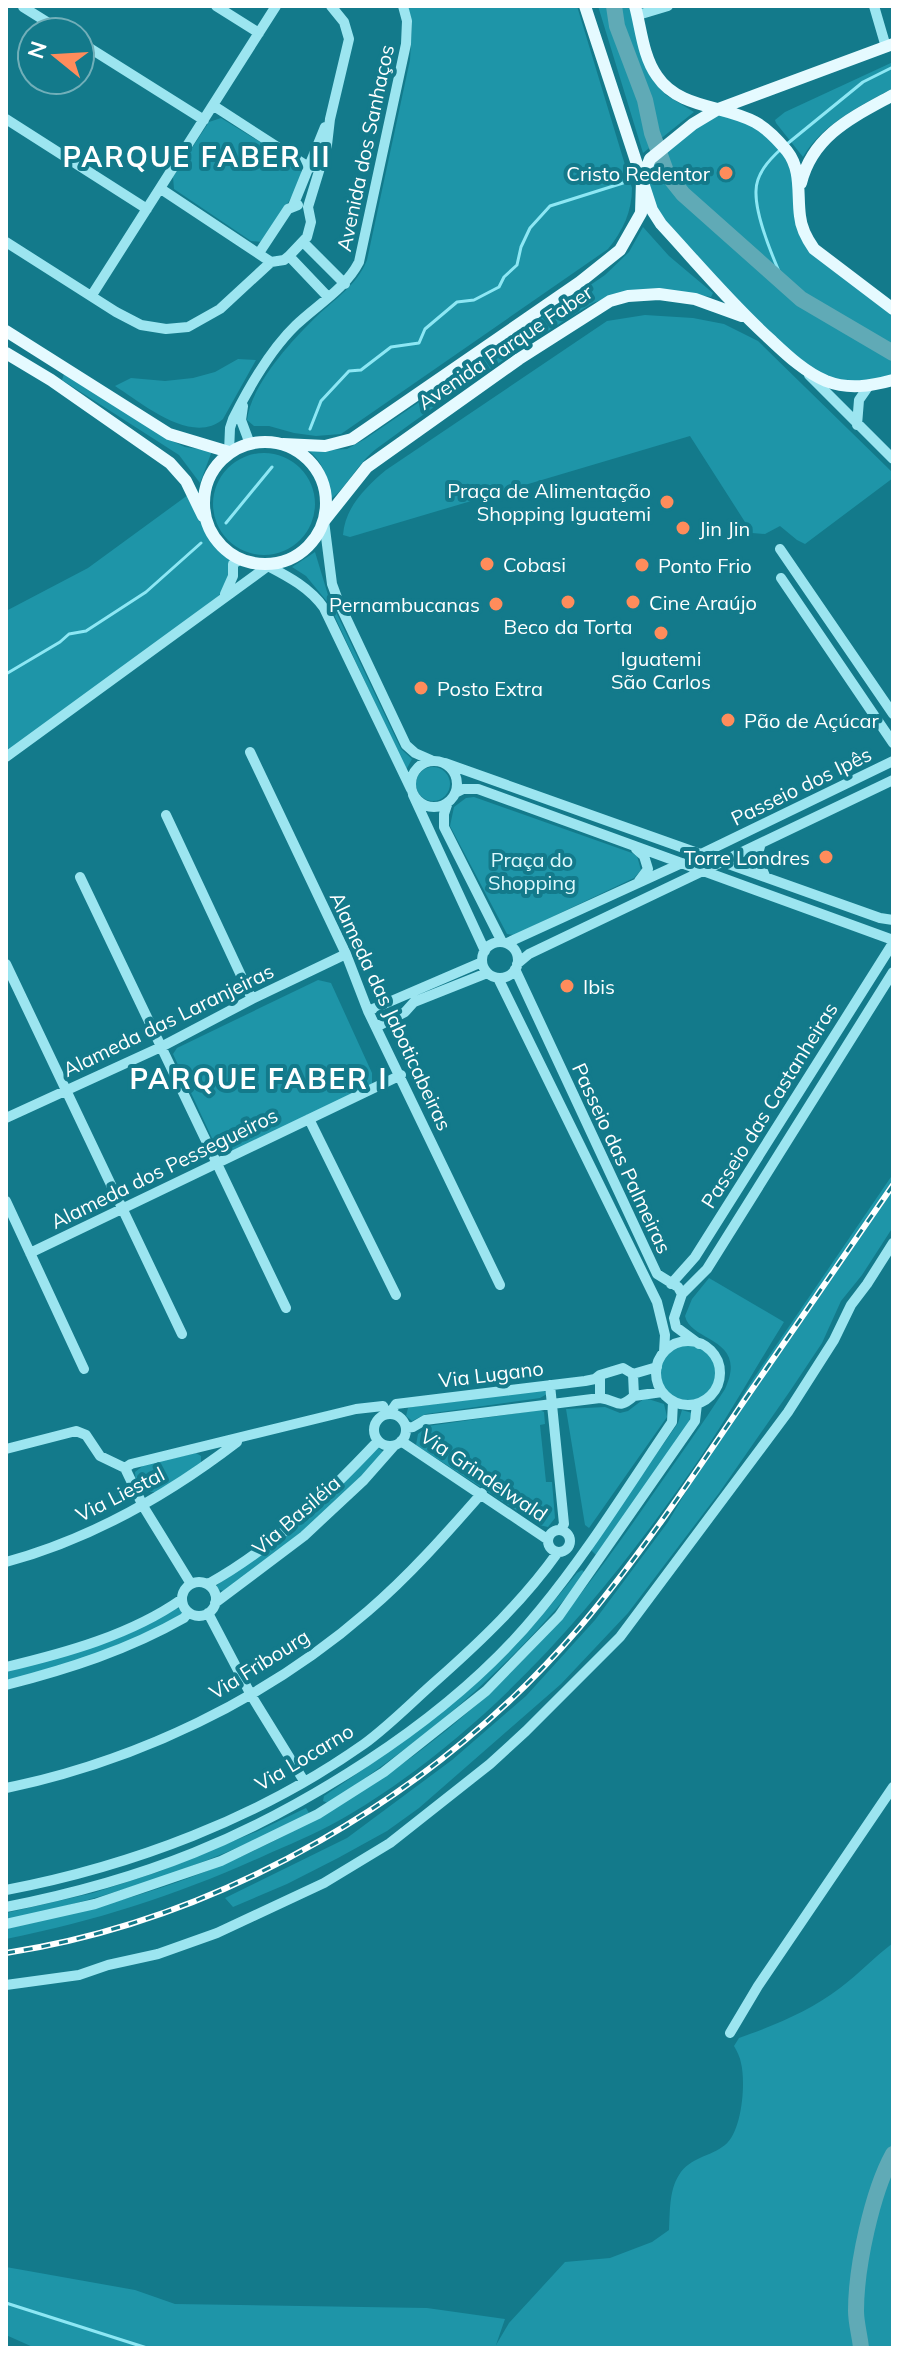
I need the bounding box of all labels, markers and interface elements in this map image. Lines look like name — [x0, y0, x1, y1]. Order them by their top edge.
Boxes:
north arrow — [16, 16, 96, 96]
text: N — [21, 38, 53, 62]
street label: Avenida dos Sanhaços — [331, 42, 399, 254]
district label: PARQUE FABER II — [63, 139, 331, 174]
place label: Cristo Redentor — [566, 161, 711, 186]
marker: Cristo Redentor — [717, 164, 735, 182]
street label: Avenida Parque Faber — [413, 279, 598, 415]
place label: Praça de Alimentação Shopping Iguatemi — [447, 478, 651, 526]
marker: Praça de Alimentação Shopping Iguatemi — [658, 493, 676, 511]
place label: Jin Jin — [699, 516, 750, 541]
marker: Jin Jin — [674, 519, 692, 537]
place label: Cobasi — [503, 552, 566, 577]
place label: Ponto Frio — [658, 553, 752, 578]
marker: Cobasi — [478, 555, 496, 573]
marker: Ponto Frio — [633, 556, 651, 574]
place label: Cine Araújo — [649, 590, 757, 615]
place label: Pernambucanas — [329, 592, 480, 617]
marker: Beco da Torta — [559, 593, 577, 611]
marker: Cine Araújo — [624, 593, 642, 611]
marker: Pernambucanas — [487, 595, 505, 613]
place label: Beco da Torta — [504, 614, 632, 639]
marker: Iguatemi São Carlos — [652, 624, 670, 642]
place label: Iguatemi São Carlos — [611, 646, 711, 694]
place label: Posto Extra — [437, 676, 543, 701]
marker: Posto Extra — [412, 679, 430, 697]
place label: Pão de Açúcar — [744, 708, 880, 733]
marker: Pão de Açúcar — [719, 711, 737, 729]
street label: Passeio dos Ipês — [727, 741, 875, 831]
place label: Torre Londres — [684, 845, 810, 870]
park label: Praça do Shopping — [488, 847, 576, 895]
marker: Torre Londres — [817, 848, 835, 866]
street label: Alameda das Jaboticabeiras — [325, 888, 457, 1134]
street label: Alameda das Laranjeiras — [58, 958, 278, 1082]
place label: Ibis — [583, 974, 615, 999]
marker: Ibis — [558, 977, 576, 995]
street label: Passeio das Castanheiras — [695, 997, 843, 1213]
street label: Passeio das Palmeiras — [567, 1059, 677, 1257]
district label: PARQUE FABER I — [130, 1061, 388, 1096]
street label: Alameda dos Pessegueiros — [46, 1102, 282, 1234]
street label: Via Lugano — [437, 1355, 545, 1393]
street label: Via Grindelwald — [416, 1423, 552, 1527]
street label: Via Liestal — [72, 1461, 168, 1527]
street label: Via Basiléia — [247, 1470, 345, 1560]
street label: Via Fribourg — [204, 1623, 314, 1705]
street label: Via Locarno — [250, 1718, 358, 1796]

